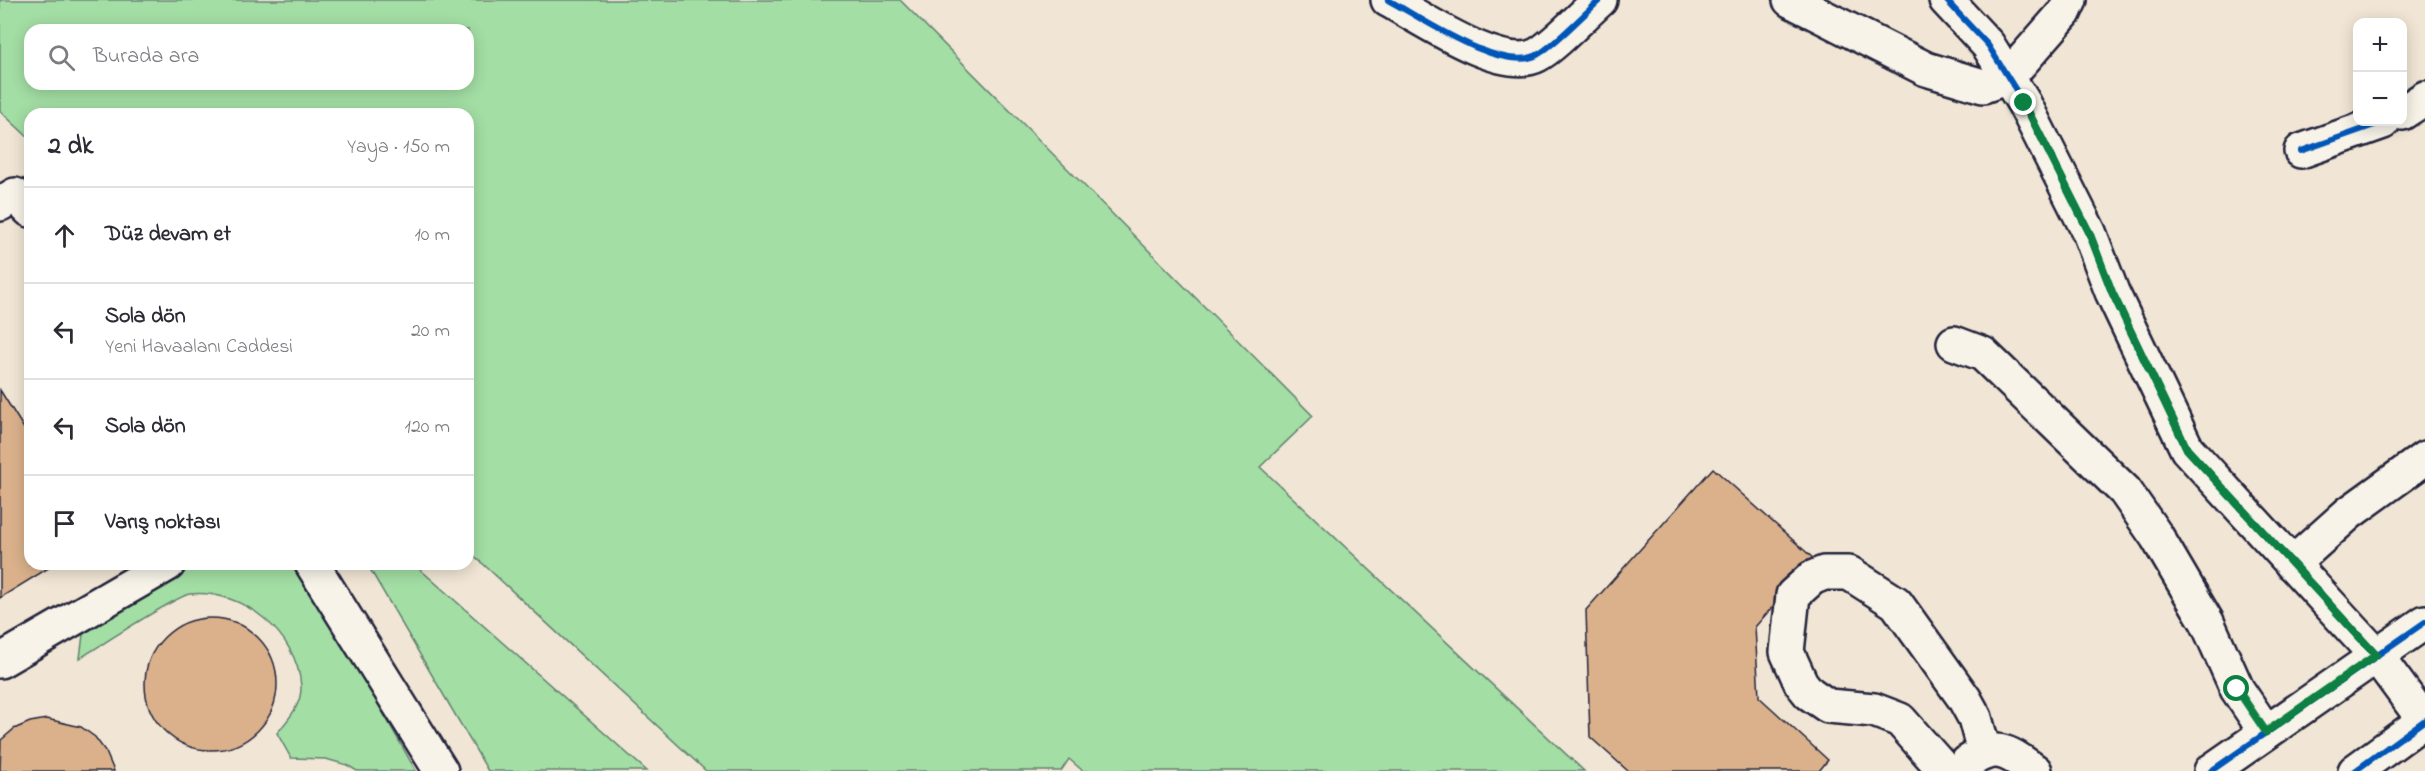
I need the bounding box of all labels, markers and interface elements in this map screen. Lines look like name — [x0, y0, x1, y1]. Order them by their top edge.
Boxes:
map controls — [2353, 18, 2407, 126]
button: + — [2353, 18, 2407, 72]
search box — [24, 24, 474, 90]
icon: search — [45, 41, 78, 74]
text: Burada ara — [93, 41, 199, 73]
button: − — [2353, 72, 2407, 126]
route end — [2010, 89, 2036, 115]
text: 2 dk — [48, 128, 93, 166]
text: Yaya · 150 m — [347, 133, 450, 162]
icon: ahead — [48, 219, 81, 252]
text: Düz devam et — [105, 219, 231, 251]
text: 10 m — [414, 221, 450, 250]
text: Sola dön — [105, 301, 186, 333]
icon: left — [48, 315, 81, 348]
text: 20 m — [411, 317, 450, 346]
text: Yeni Havaalanı Caddesi — [105, 333, 293, 362]
icon: left — [48, 411, 81, 444]
text: Sola dön — [105, 411, 186, 443]
text: 120 m — [405, 413, 450, 442]
icon: arrive — [48, 507, 81, 540]
text: Varış noktası — [105, 507, 220, 539]
route start — [2223, 675, 2249, 701]

